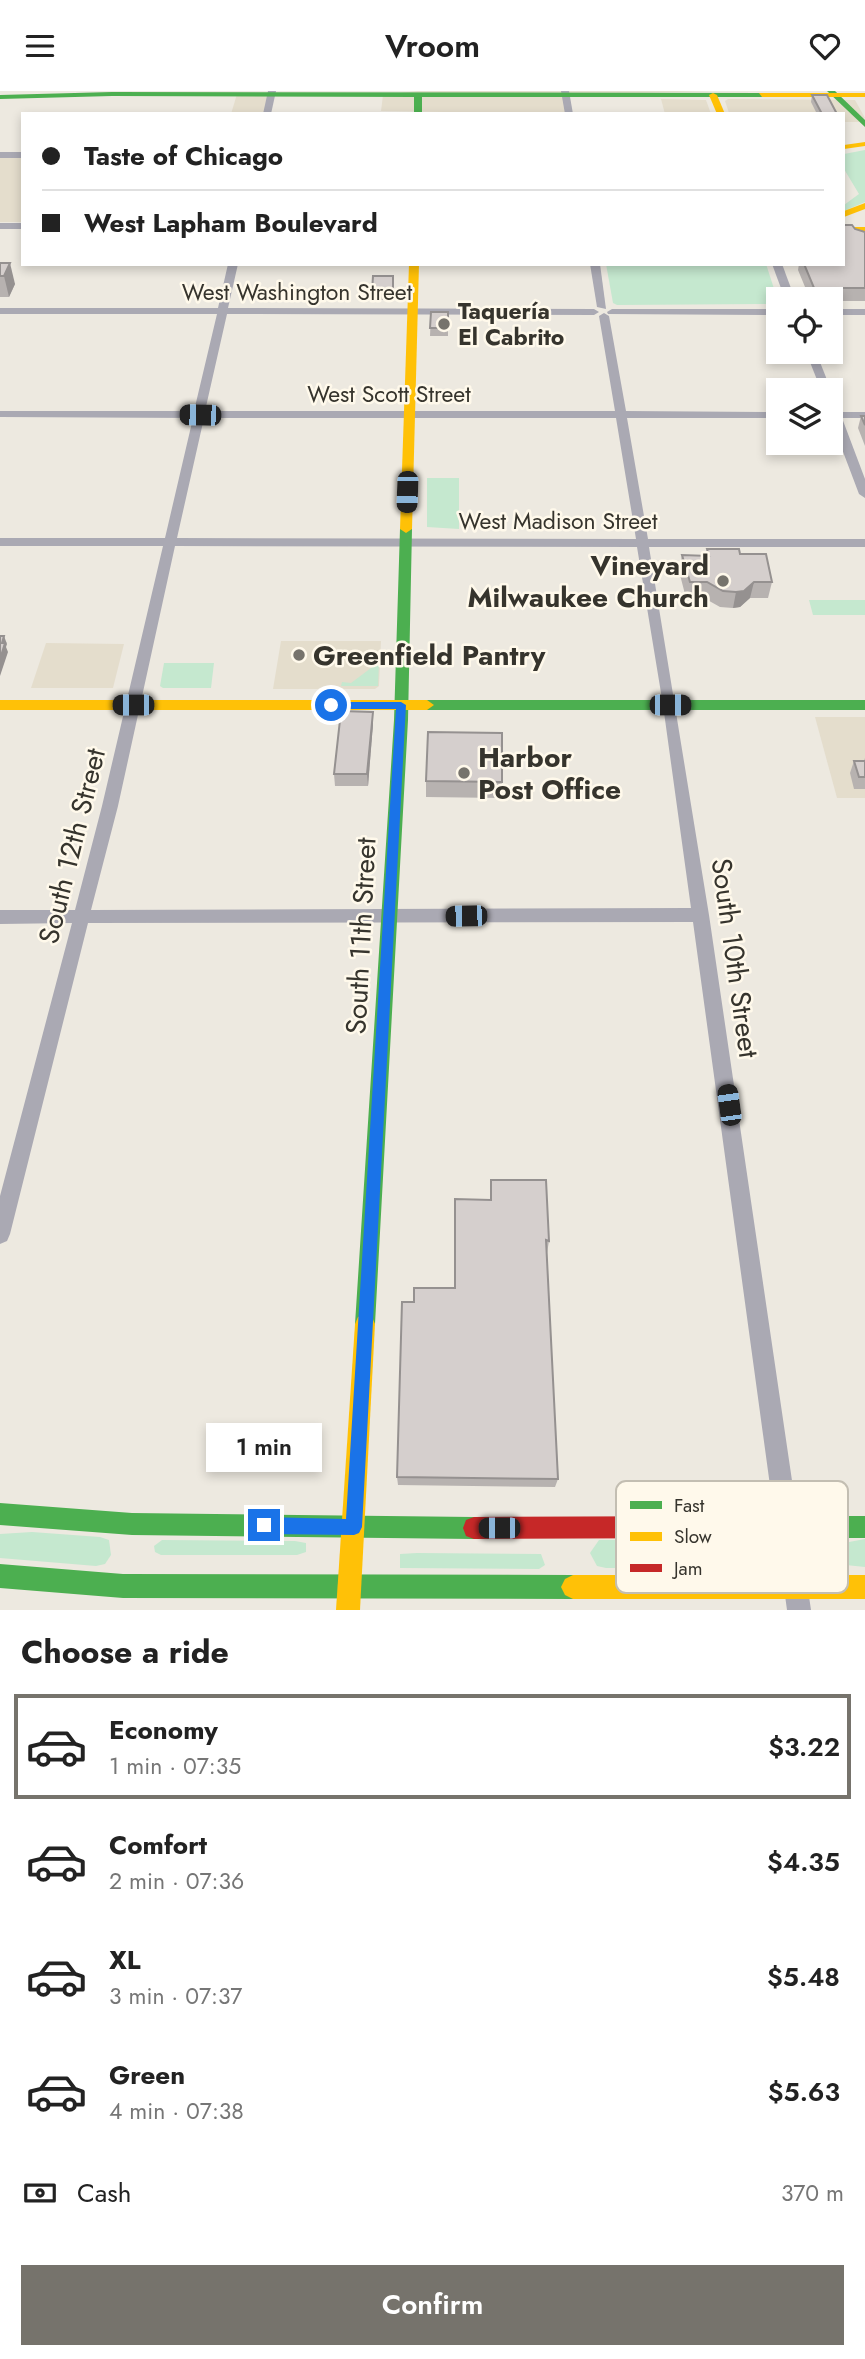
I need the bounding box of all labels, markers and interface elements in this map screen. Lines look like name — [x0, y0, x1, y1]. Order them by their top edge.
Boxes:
text: Vroom — [385, 23, 480, 69]
icon: menu — [21, 27, 59, 65]
icon: heart — [806, 27, 844, 65]
text: Taste of Chicago — [84, 137, 283, 175]
text: West Lapham Boulevard — [84, 204, 378, 242]
street label: West Washington Street — [182, 275, 413, 309]
map controls — [766, 287, 843, 455]
button: locate — [766, 287, 843, 364]
place label: Taquería El Cabrito — [458, 294, 564, 354]
marker: Taquería El Cabrito — [436, 316, 452, 332]
street label: West Scott Street — [307, 377, 471, 411]
button: layers — [766, 378, 843, 455]
car — [179, 404, 222, 426]
car — [396, 471, 419, 513]
street label: West Madison Street — [459, 504, 658, 538]
place label: Vineyard Milwaukee Church — [468, 545, 709, 618]
marker: Vineyard Milwaukee Church — [715, 573, 731, 589]
place label: Greenfield Pantry — [313, 635, 546, 676]
marker: Greenfield Pantry — [291, 647, 307, 663]
route start — [315, 689, 347, 721]
car — [113, 695, 155, 716]
car — [650, 695, 692, 716]
place label: Harbor Post Office — [478, 737, 621, 810]
street label: South 12th Street — [28, 744, 116, 948]
marker: Harbor Post Office — [456, 765, 472, 781]
street label: South 11th Street — [335, 836, 387, 1035]
street label: South 10th Street — [701, 856, 769, 1061]
car — [445, 905, 488, 927]
car — [716, 1083, 743, 1127]
callout: 1 min — [206, 1423, 322, 1473]
text: 1 min — [236, 1430, 292, 1464]
legend — [616, 1481, 848, 1593]
text: Fast — [674, 1492, 705, 1519]
route end — [248, 1509, 280, 1541]
car — [479, 1518, 521, 1539]
text: Slow — [674, 1523, 712, 1550]
text: Jam — [671, 1555, 703, 1582]
text: Choose a ride — [21, 1629, 229, 1675]
text: Economy — [109, 1711, 218, 1749]
icon: car — [25, 1715, 88, 1778]
text: $3.22 — [768, 1728, 840, 1766]
text: 1 min · 07:35 — [109, 1749, 241, 1783]
text: Comfort — [109, 1826, 207, 1864]
icon: car — [25, 1830, 88, 1893]
text: $4.35 — [767, 1843, 840, 1881]
text: 2 min · 07:36 — [109, 1864, 244, 1898]
text: XL — [109, 1941, 141, 1979]
icon: car — [25, 1945, 88, 2008]
text: $5.48 — [767, 1958, 840, 1996]
text: 3 min · 07:37 — [109, 1979, 242, 2013]
text: Green — [109, 2056, 185, 2094]
icon: car — [25, 2060, 88, 2123]
text: $5.63 — [768, 2073, 840, 2111]
text: 4 min · 07:38 — [109, 2094, 244, 2128]
icon: cash — [21, 2174, 59, 2212]
text: Cash — [77, 2174, 131, 2212]
text: 370 m — [781, 2176, 844, 2210]
button: Confirm — [21, 2265, 844, 2345]

